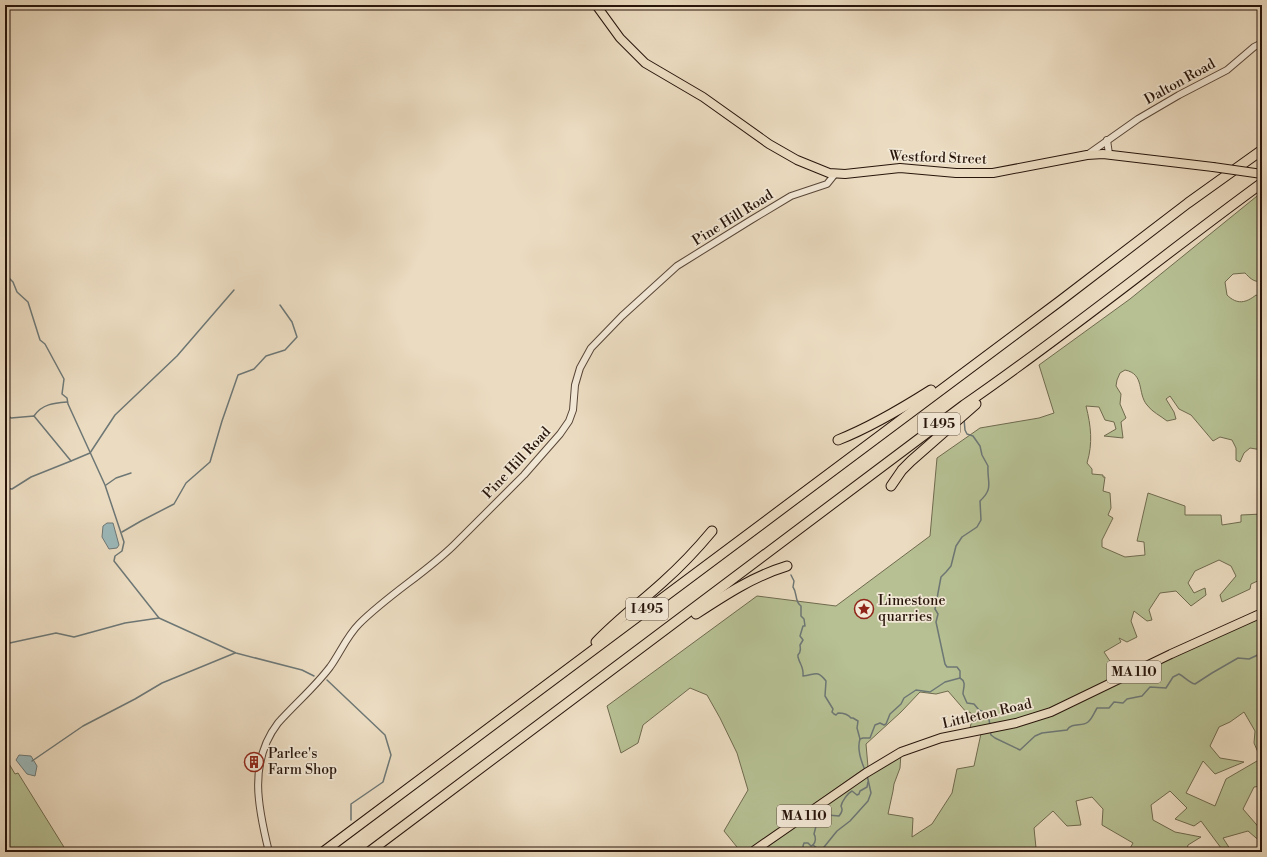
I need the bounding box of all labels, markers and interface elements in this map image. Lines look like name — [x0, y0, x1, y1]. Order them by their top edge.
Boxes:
street label: Dalton Road — [1141, 55, 1219, 109]
street label: Westford Street — [888, 147, 987, 169]
street label: Pine Hill Road — [689, 186, 777, 250]
road number: I 495 — [918, 413, 960, 435]
street label: Pine Hill Road — [479, 423, 555, 503]
place label: Limestone quarries — [878, 592, 946, 626]
road number: I 495 — [626, 598, 668, 620]
place icon: Limestone quarries — [853, 598, 875, 620]
road number: MA 110 — [1107, 661, 1161, 683]
street label: Littleton Road — [940, 695, 1034, 733]
place label: Parlee's Farm Shop — [268, 745, 337, 779]
building icon: Parlee's Farm Shop — [243, 751, 265, 773]
road number: MA 110 — [777, 805, 831, 827]

